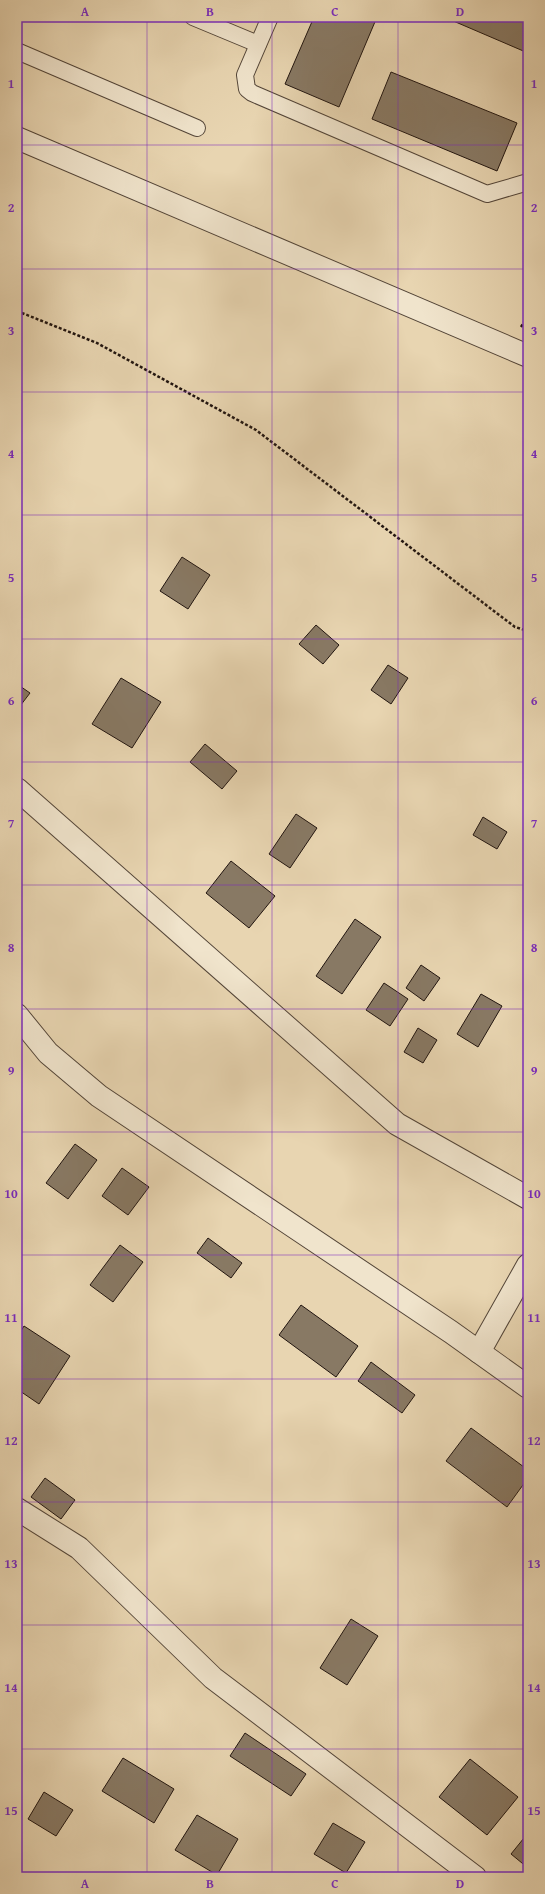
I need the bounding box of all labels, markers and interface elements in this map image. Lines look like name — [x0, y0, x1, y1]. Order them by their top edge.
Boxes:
text: A — [81, 2, 90, 21]
text: B — [206, 2, 214, 21]
text: C — [331, 2, 339, 21]
text: D — [456, 2, 464, 21]
text: 1 — [8, 74, 14, 93]
text: 1 — [531, 74, 537, 93]
text: 2 — [8, 198, 15, 217]
text: 2 — [531, 198, 538, 217]
text: 3 — [8, 321, 14, 340]
text: 3 — [531, 321, 537, 340]
text: 4 — [8, 444, 15, 463]
text: 4 — [531, 444, 538, 463]
text: 5 — [8, 568, 15, 587]
text: 5 — [531, 568, 538, 587]
text: 6 — [8, 691, 15, 710]
text: 6 — [531, 691, 538, 710]
text: 7 — [8, 814, 15, 833]
text: 7 — [531, 814, 538, 833]
text: 8 — [8, 938, 15, 957]
text: 8 — [531, 938, 538, 957]
text: 9 — [8, 1061, 15, 1080]
text: 9 — [531, 1061, 538, 1080]
text: 10 — [4, 1184, 18, 1203]
text: 10 — [527, 1184, 541, 1203]
text: 11 — [4, 1308, 18, 1327]
text: 11 — [527, 1308, 541, 1327]
text: 12 — [4, 1431, 18, 1450]
text: 12 — [527, 1431, 541, 1450]
text: 13 — [4, 1554, 18, 1573]
text: 13 — [527, 1554, 541, 1573]
text: 14 — [4, 1678, 18, 1697]
text: 14 — [527, 1678, 541, 1697]
text: 15 — [4, 1801, 18, 1820]
text: 15 — [527, 1801, 541, 1820]
text: A — [81, 1874, 90, 1893]
text: B — [206, 1874, 214, 1893]
text: C — [331, 1874, 339, 1893]
text: D — [456, 1874, 464, 1893]

